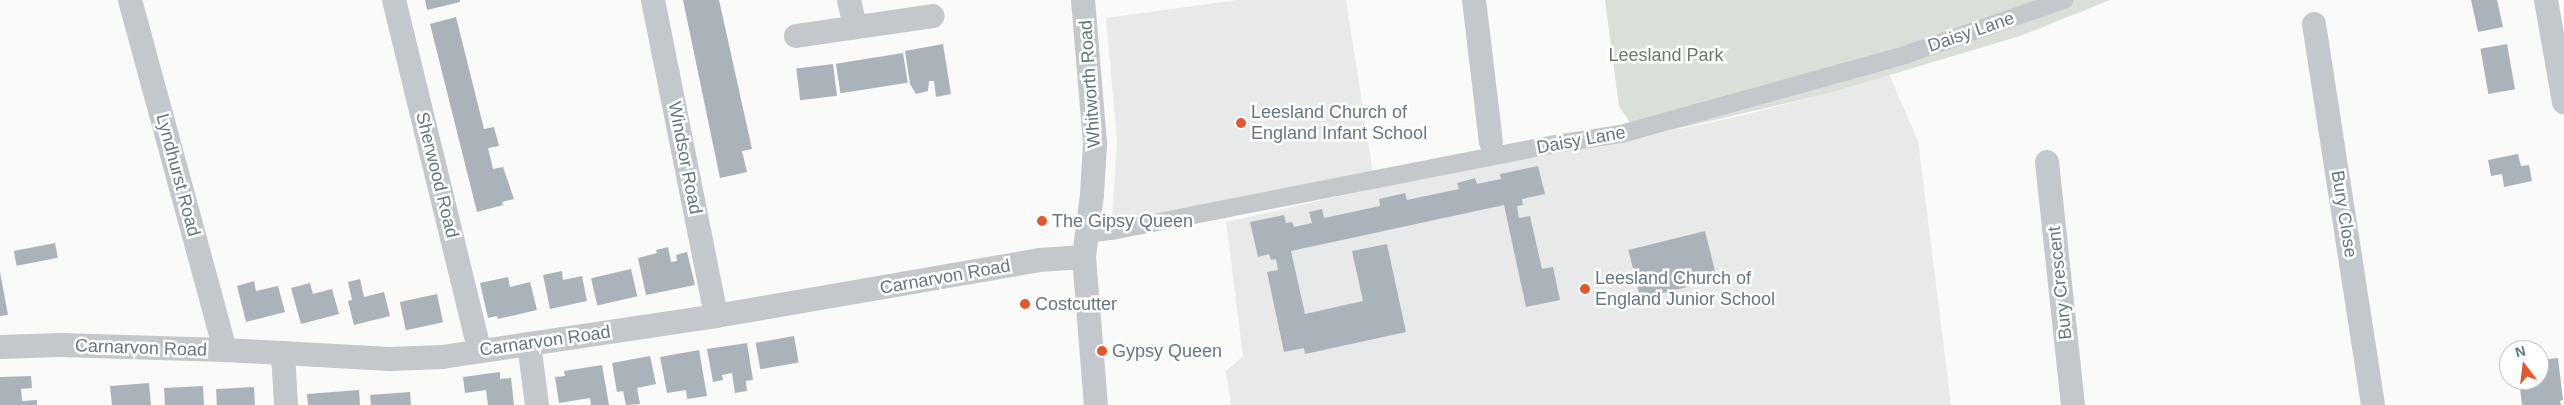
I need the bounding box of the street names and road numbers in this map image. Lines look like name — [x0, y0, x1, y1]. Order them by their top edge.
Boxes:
street label: Daisy Lane — [1925, 7, 2017, 57]
street label: Whitworth Road — [1075, 19, 1105, 149]
street label: Windsor Road — [664, 100, 706, 216]
street label: Sherwood Road — [411, 110, 463, 240]
street label: Lyndhurst Road — [151, 111, 205, 239]
street label: Daisy Lane — [1535, 122, 1627, 158]
street label: Bury Close — [2326, 169, 2362, 259]
street label: Bury Crescent — [2043, 225, 2077, 341]
street label: Carnarvon Road — [878, 255, 1012, 299]
street label: Carnarvon Road — [478, 321, 612, 361]
street label: Carnarvon Road — [75, 335, 207, 361]

